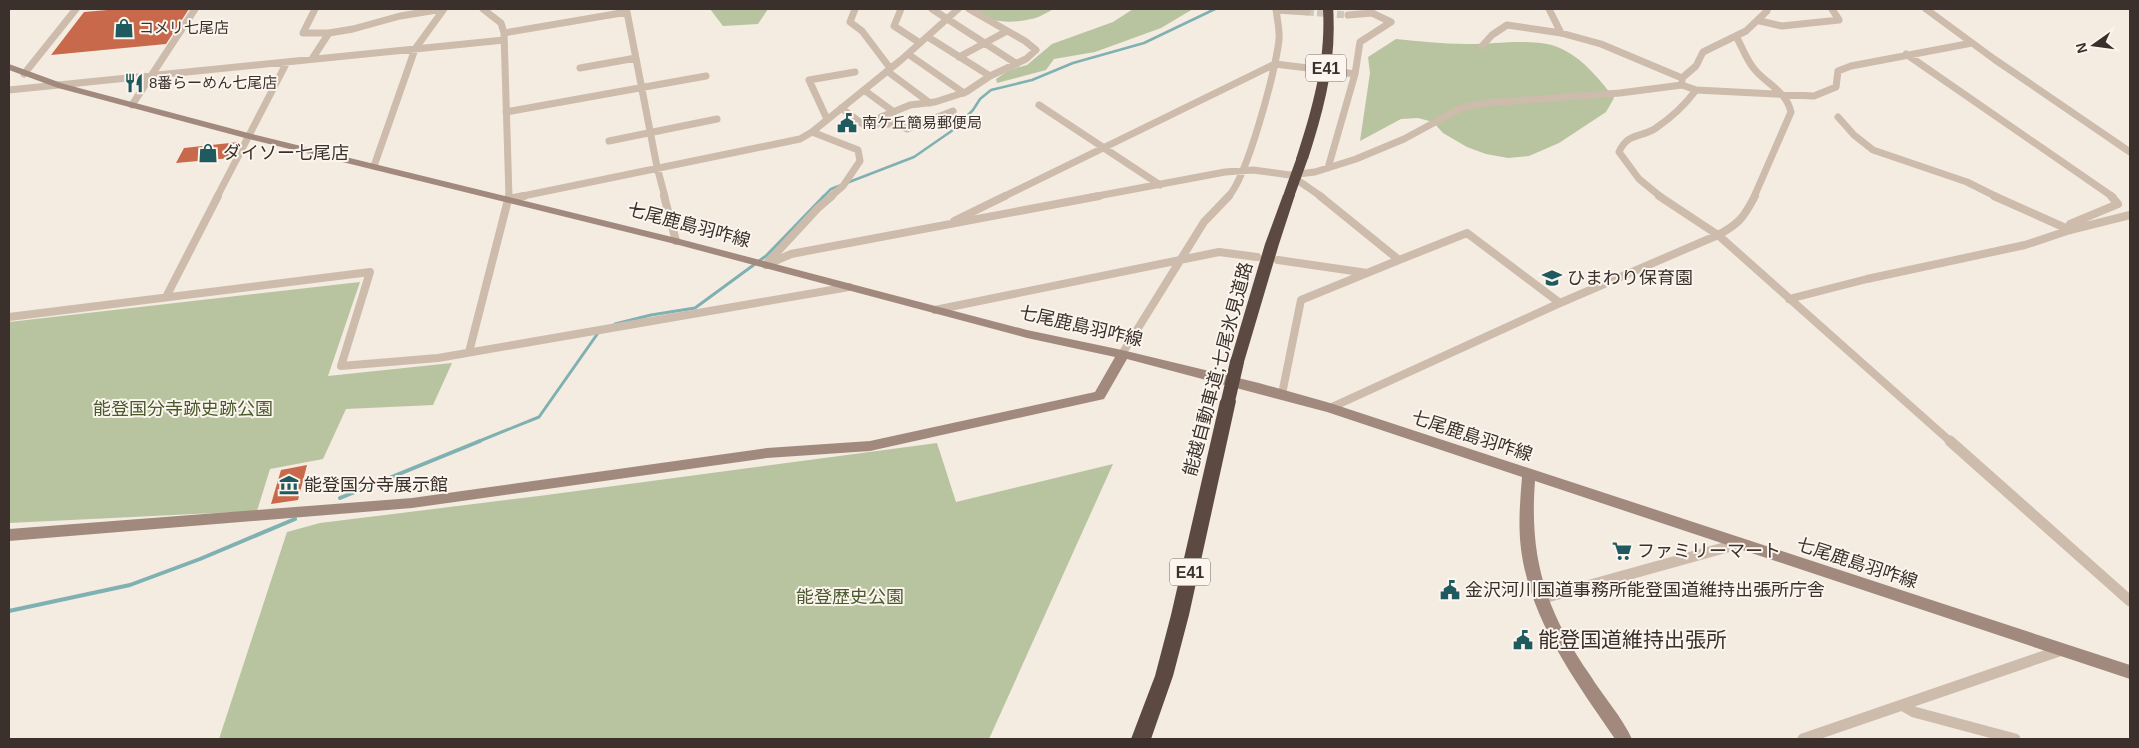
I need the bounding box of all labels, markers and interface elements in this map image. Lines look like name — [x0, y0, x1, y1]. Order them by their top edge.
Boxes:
shop icon: コメリ七尾店 — [113, 17, 135, 39]
place label: コメリ七尾店 — [139, 19, 229, 36]
north arrow — [2069, 20, 2119, 70]
text: N — [2072, 41, 2090, 55]
road number: E41 — [1306, 54, 1346, 82]
restaurant icon: 8番らーめん七尾店 — [123, 72, 145, 94]
place label: 8番らーめん七尾店 — [149, 74, 277, 91]
public building icon: 南ケ丘簡易郵便局 — [836, 112, 858, 134]
place label: 南ケ丘簡易郵便局 — [862, 114, 982, 131]
shop icon: ダイソー七尾店 — [197, 142, 219, 164]
place label: ダイソー七尾店 — [223, 143, 349, 163]
street label: 七尾鹿島羽咋線 — [626, 199, 752, 251]
street label: 能越自動車道;七尾氷見道路 — [1180, 260, 1256, 478]
school or university icon: ひまわり保育園 — [1541, 267, 1563, 289]
place label: ひまわり保育園 — [1567, 268, 1693, 288]
street label: 七尾鹿島羽咋線 — [1017, 302, 1145, 350]
park label: 能登国分寺跡史跡公園 — [93, 399, 273, 419]
street label: 七尾鹿島羽咋線 — [1409, 407, 1535, 465]
museum icon: 能登国分寺展示館 — [278, 474, 300, 496]
place label: 能登国分寺展示館 — [304, 475, 448, 495]
street label: 七尾鹿島羽咋線 — [1794, 534, 1920, 592]
supermarket icon: ファミリーマート — [1611, 540, 1633, 562]
place label: ファミリーマート — [1637, 541, 1781, 561]
road number: E41 — [1170, 558, 1210, 586]
public building icon: 金沢河川国道事務所能登国道維持出張所庁舎 — [1439, 579, 1461, 601]
place label: 金沢河川国道事務所能登国道維持出張所庁舎 — [1465, 580, 1825, 600]
park label: 能登歴史公園 — [796, 587, 904, 607]
place label: 能登国道維持出張所 — [1538, 628, 1727, 651]
public building icon: 能登国道維持出張所 — [1512, 629, 1534, 651]

